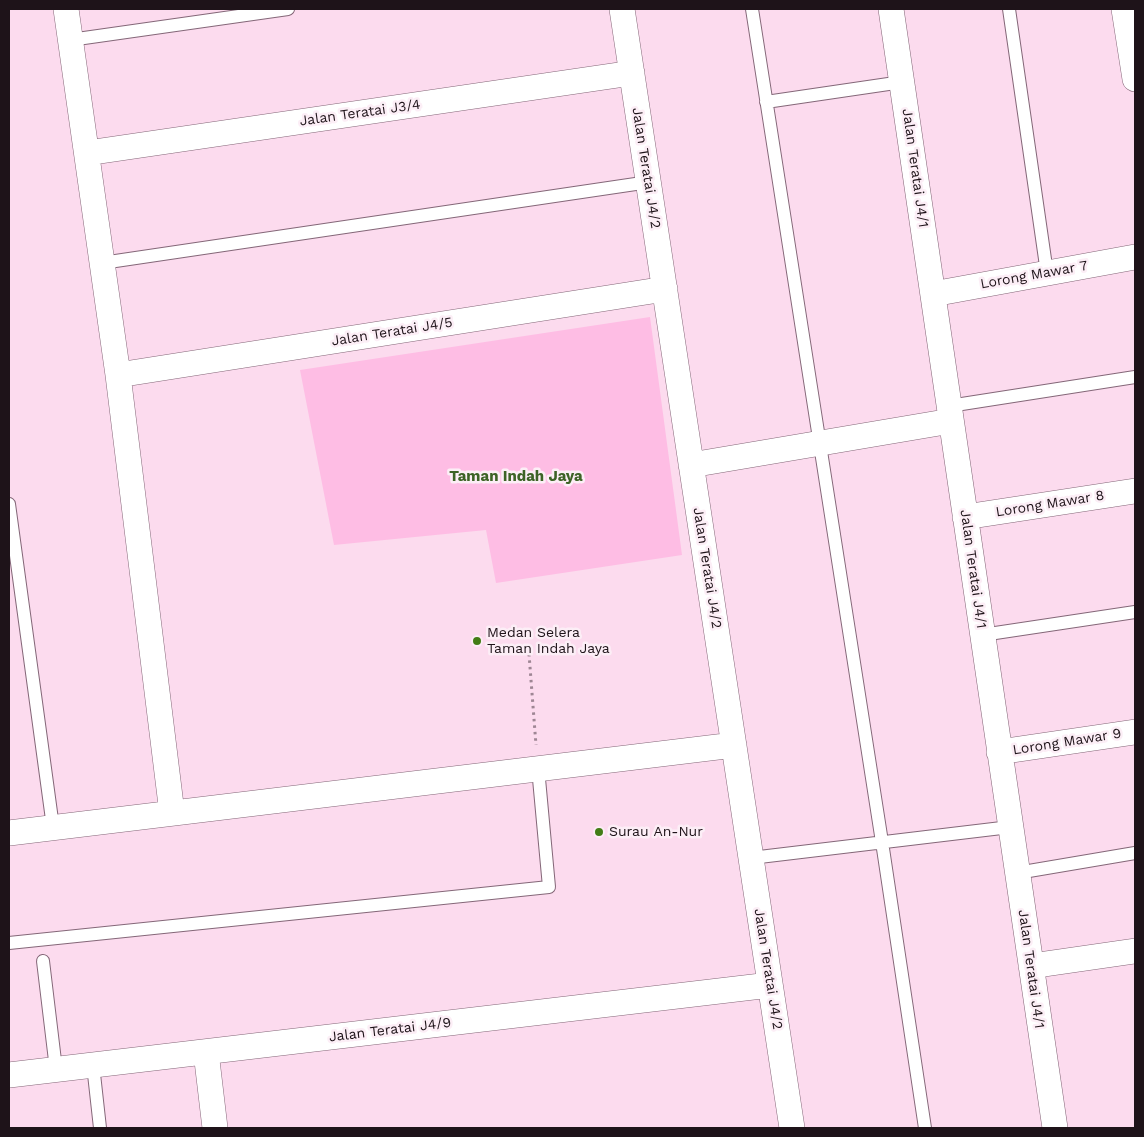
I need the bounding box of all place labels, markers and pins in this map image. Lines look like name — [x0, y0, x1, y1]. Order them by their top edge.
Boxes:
place label: Medan Selera Taman Indah Jaya — [487, 625, 610, 658]
marker: Medan Selera Taman Indah Jaya — [471, 635, 483, 647]
place label: Surau An-Nur — [609, 824, 703, 840]
marker: Surau An-Nur — [593, 826, 605, 838]

